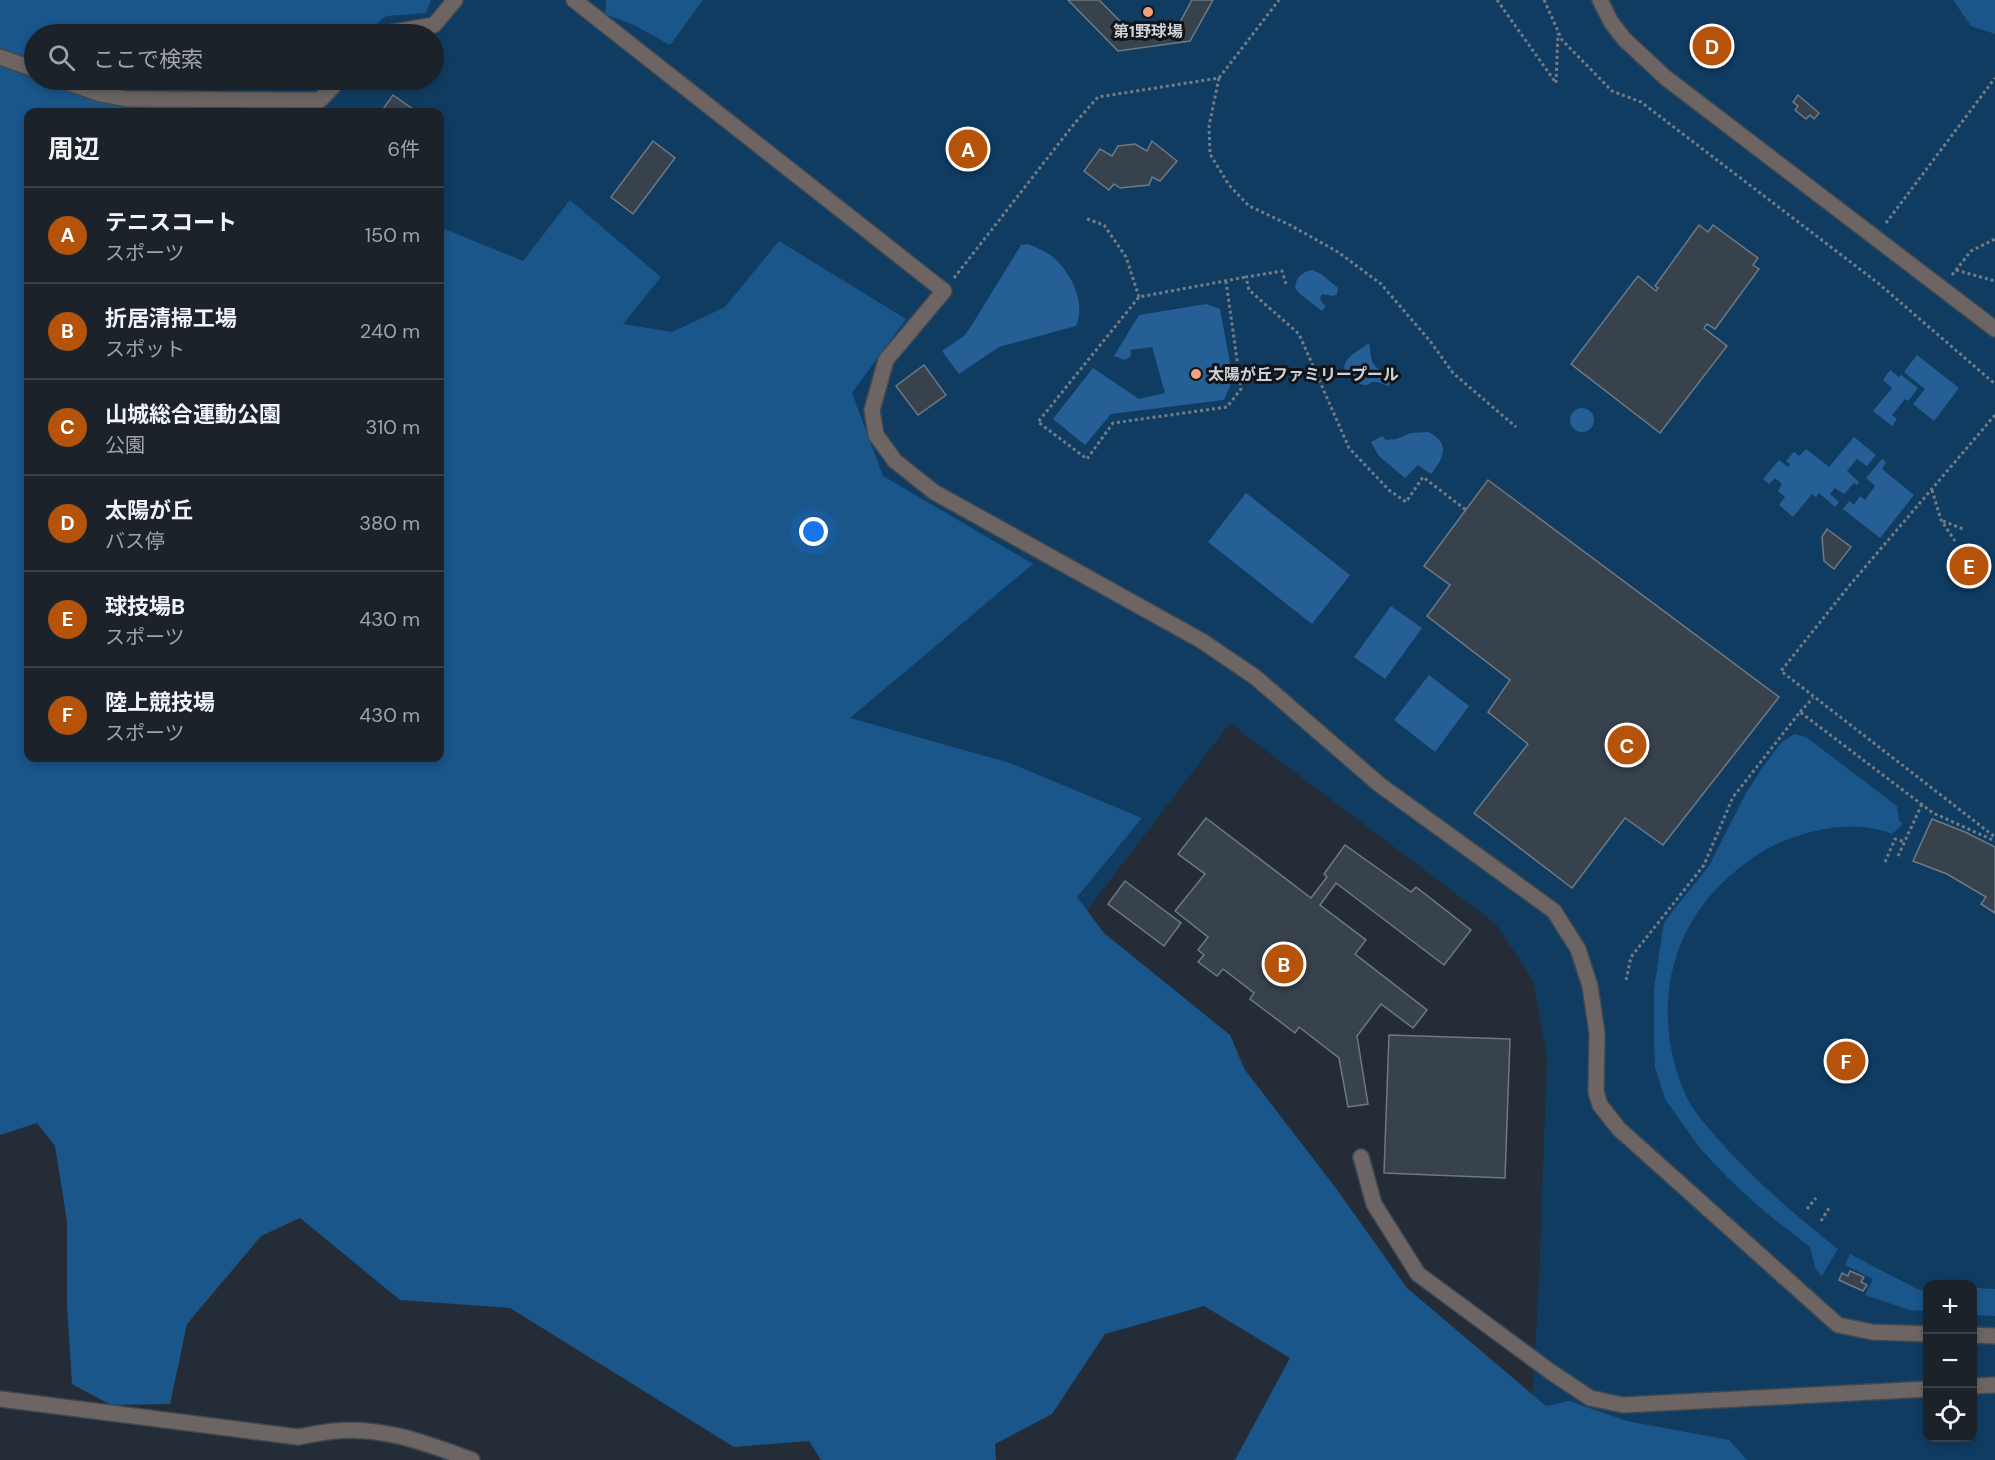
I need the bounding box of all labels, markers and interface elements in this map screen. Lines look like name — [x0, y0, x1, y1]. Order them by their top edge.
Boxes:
marker: 第1野球場 — [1141, 5, 1155, 19]
place label: 第1野球場 — [1113, 21, 1183, 42]
search box — [24, 24, 444, 90]
pin: D — [1692, 24, 1732, 68]
icon: search — [45, 41, 78, 74]
text: ここで検索 — [93, 45, 203, 74]
pin: A — [948, 126, 988, 172]
text: 周辺 — [48, 132, 100, 166]
text: 6件 — [387, 136, 420, 162]
text: テニスコート — [105, 208, 237, 237]
text: A — [60, 222, 75, 248]
text: 150 m — [365, 222, 420, 248]
text: スポーツ — [105, 240, 185, 266]
text: 折居清掃工場 — [105, 304, 237, 333]
text: B — [61, 318, 74, 344]
text: 240 m — [360, 318, 420, 344]
text: スポット — [105, 336, 185, 362]
place label: 太陽が丘ファミリープール — [1208, 364, 1399, 385]
marker: 太陽が丘ファミリープール — [1189, 367, 1203, 381]
text: 山城総合運動公園 — [105, 400, 281, 429]
text: C — [60, 414, 75, 440]
text: 310 m — [365, 414, 420, 440]
text: 公園 — [105, 432, 145, 458]
text: 太陽が丘 — [105, 496, 193, 525]
text: D — [60, 510, 75, 536]
text: 380 m — [359, 510, 420, 536]
your location — [799, 517, 828, 546]
text: バス停 — [105, 528, 165, 554]
pin: E — [1950, 544, 1988, 588]
text: 球技場B — [105, 592, 185, 621]
text: E — [62, 606, 73, 632]
text: 430 m — [359, 606, 420, 632]
text: スポーツ — [105, 624, 185, 650]
text: 陸上競技場 — [105, 688, 215, 717]
text: F — [62, 702, 73, 728]
text: 430 m — [359, 702, 420, 728]
text: スポーツ — [105, 720, 185, 746]
pin: C — [1608, 722, 1646, 768]
pin: B — [1264, 942, 1304, 986]
pin: F — [1826, 1038, 1866, 1084]
map controls — [1923, 1280, 1977, 1442]
button: + — [1923, 1280, 1977, 1334]
button: − — [1923, 1334, 1977, 1388]
button: locate — [1923, 1388, 1977, 1442]

